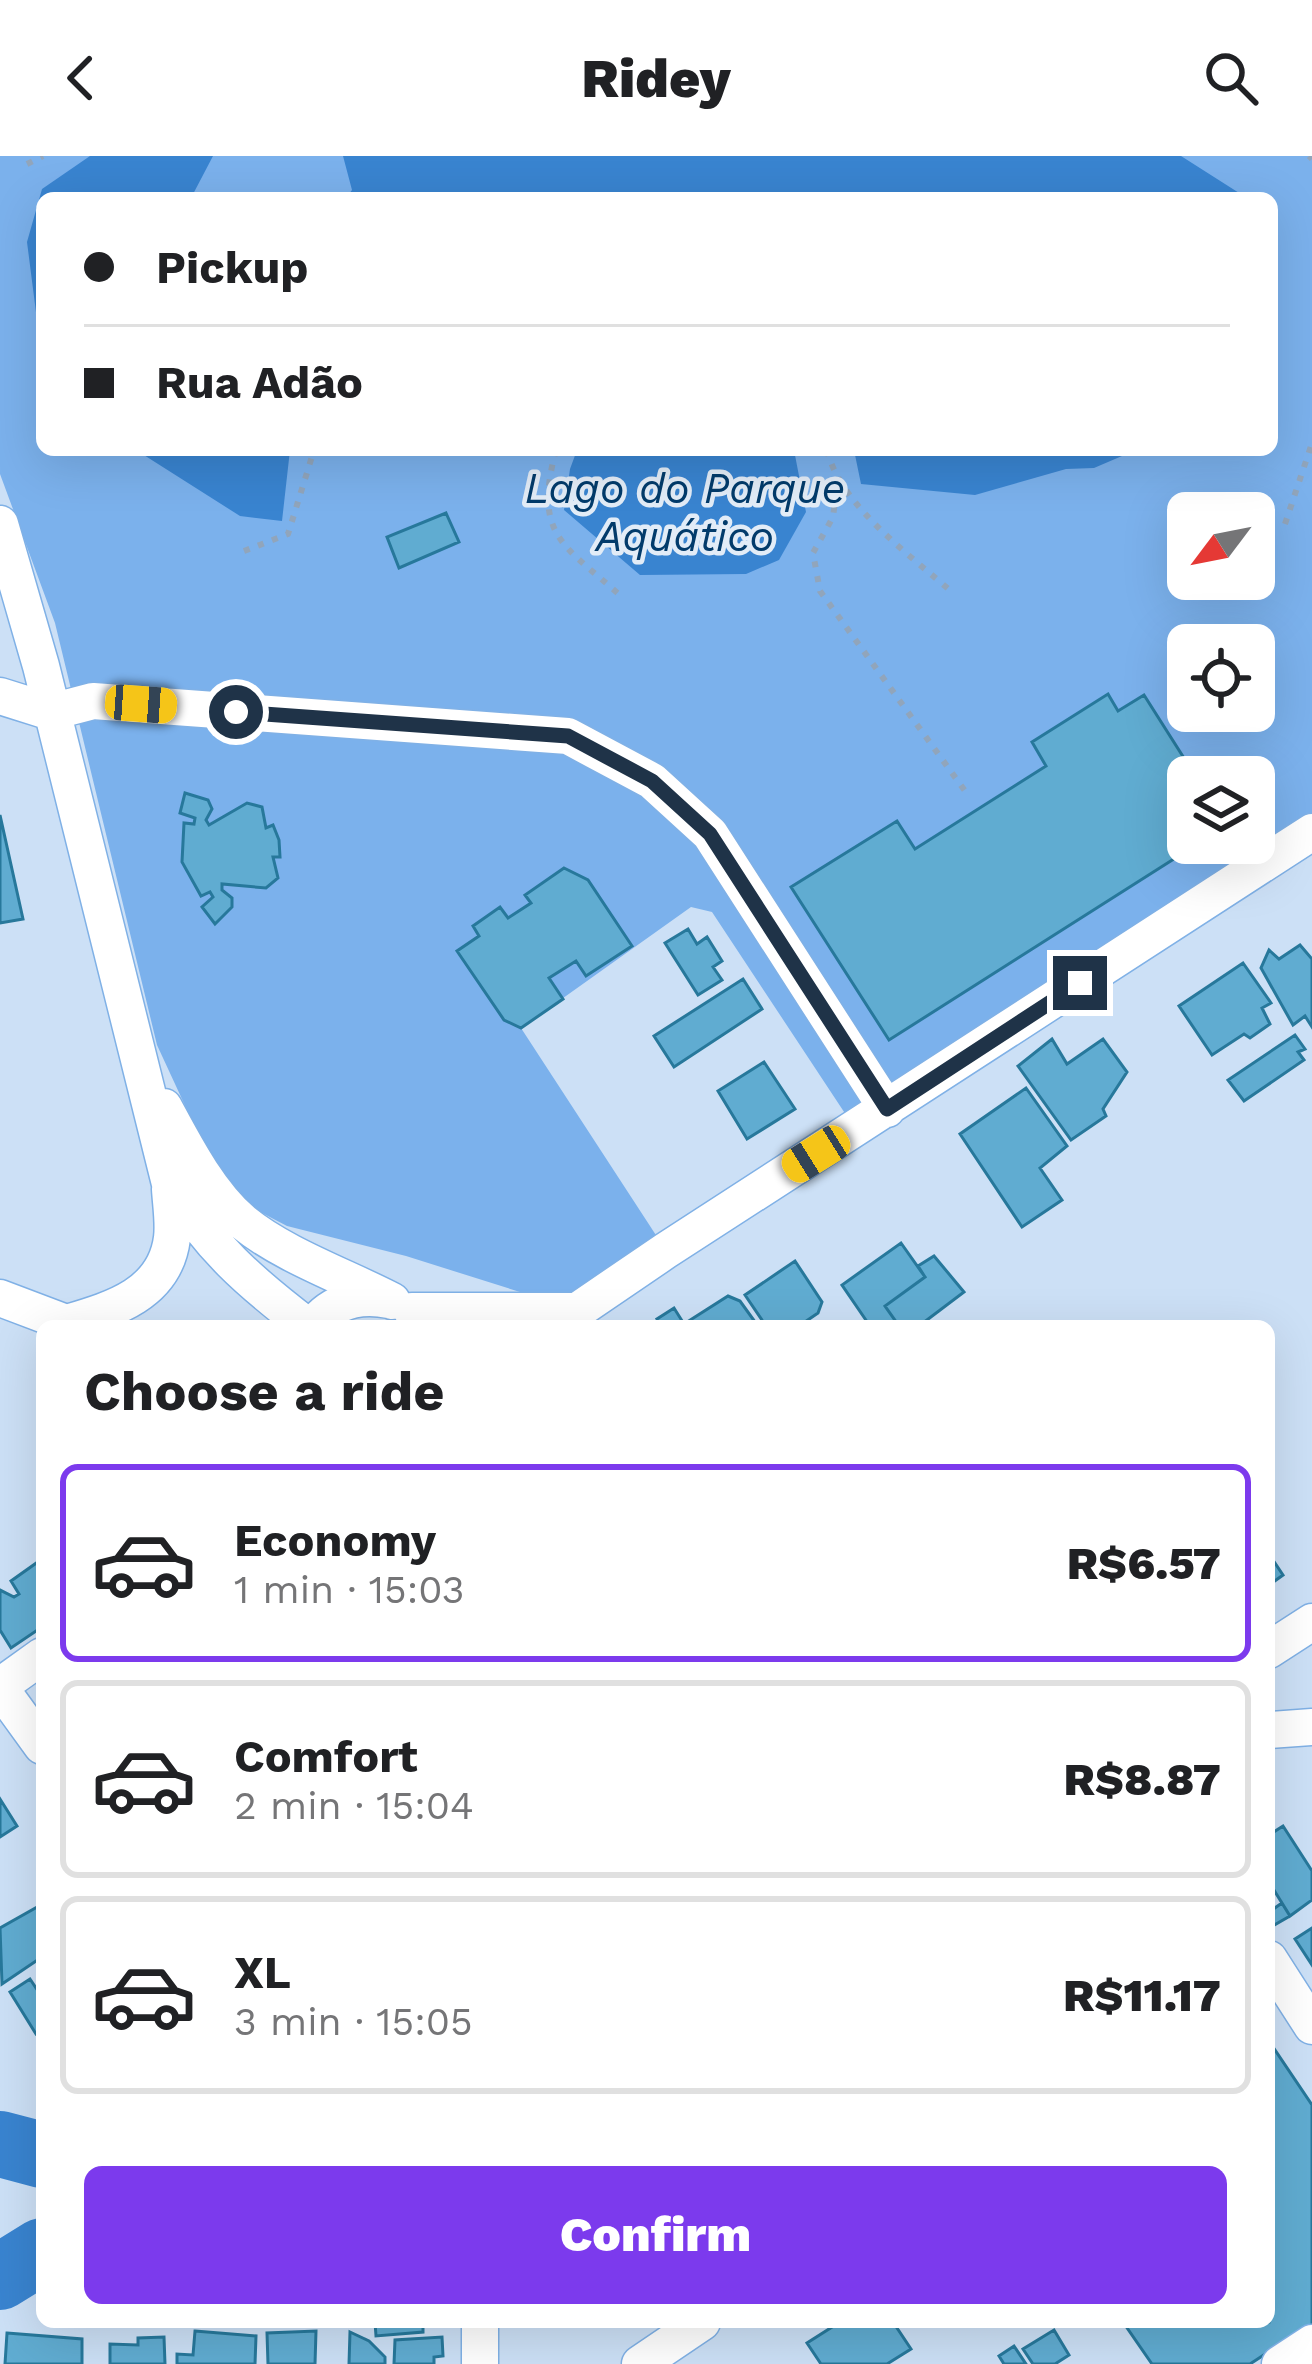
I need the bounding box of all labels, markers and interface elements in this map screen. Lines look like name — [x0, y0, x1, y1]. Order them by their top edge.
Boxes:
icon: back — [48, 45, 114, 111]
icon: search — [1198, 45, 1264, 111]
text: Ridey — [581, 47, 731, 110]
text: Pickup — [156, 241, 308, 294]
text: Rua Adão — [156, 356, 363, 409]
water label: Lago do Parque Aquático — [524, 464, 846, 561]
north arrow — [1167, 492, 1275, 600]
map controls — [1167, 492, 1275, 864]
button: locate — [1167, 624, 1275, 732]
car — [104, 684, 178, 724]
route start — [209, 685, 263, 739]
button: layers — [1167, 756, 1275, 864]
route end — [1053, 956, 1107, 1010]
car — [776, 1120, 856, 1188]
text: Choose a ride — [84, 1360, 445, 1423]
icon: car — [90, 1509, 198, 1617]
text: Economy — [234, 1514, 436, 1567]
text: R$6.57 — [1067, 1537, 1221, 1590]
text: 1 min · 15:03 — [234, 1567, 465, 1612]
icon: car — [90, 1725, 198, 1833]
text: Comfort — [234, 1730, 418, 1783]
text: R$8.87 — [1064, 1753, 1221, 1806]
text: 2 min · 15:04 — [234, 1783, 474, 1828]
icon: car — [90, 1941, 198, 2049]
text: XL — [234, 1946, 291, 1999]
text: R$11.17 — [1063, 1969, 1221, 2022]
text: 3 min · 15:05 — [234, 1999, 473, 2044]
button: Confirm — [84, 2166, 1227, 2304]

